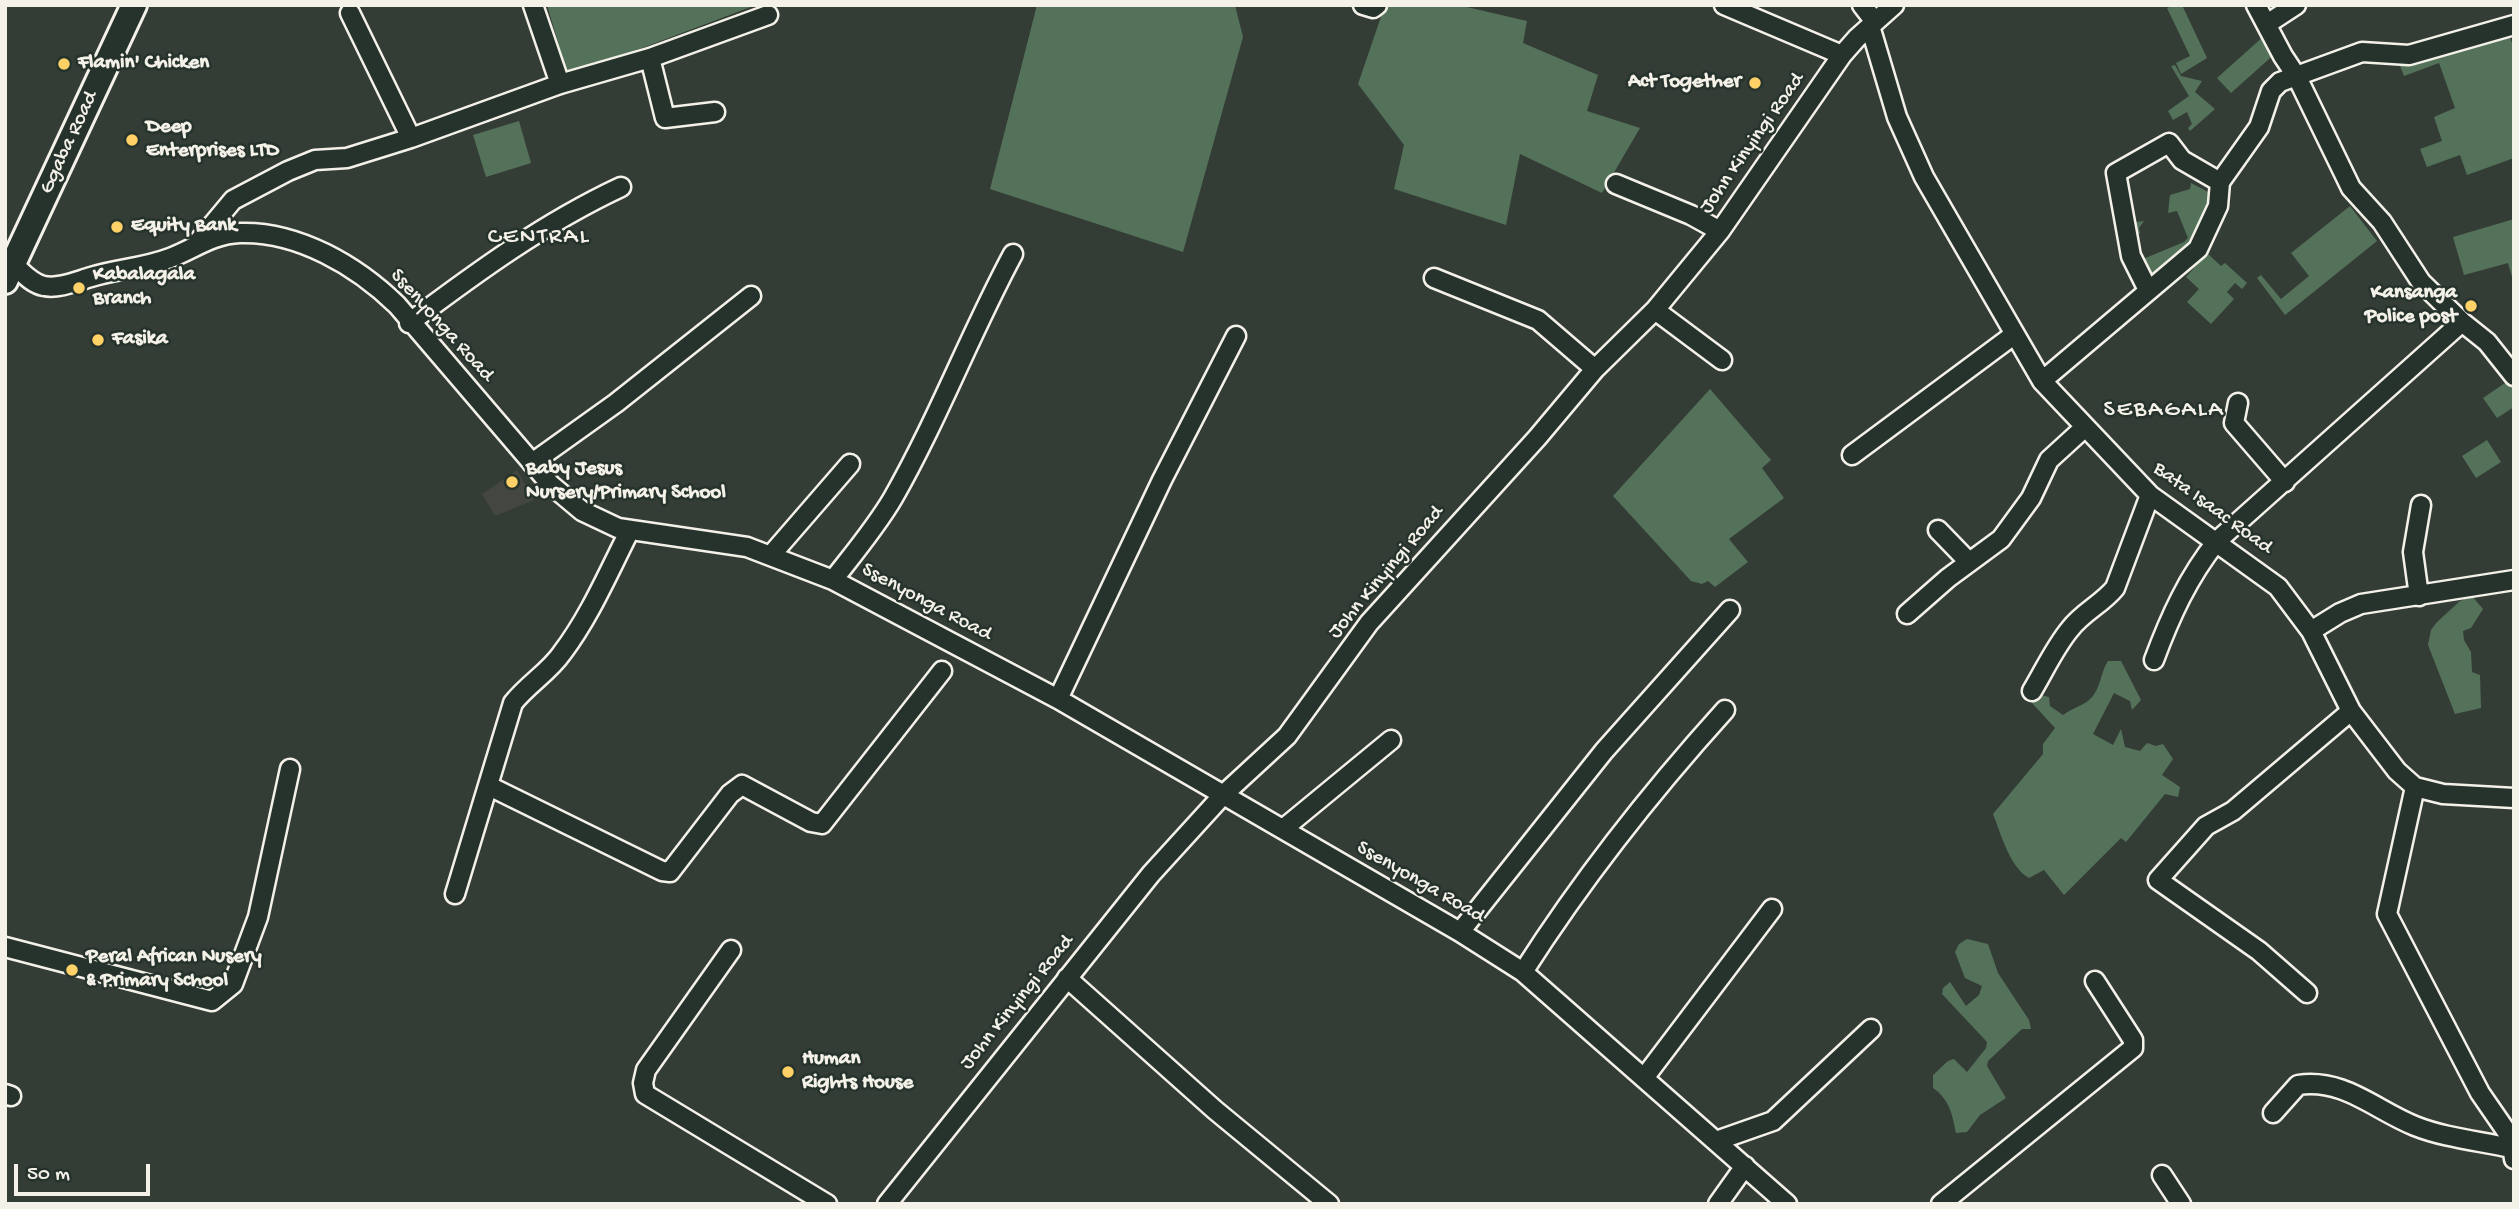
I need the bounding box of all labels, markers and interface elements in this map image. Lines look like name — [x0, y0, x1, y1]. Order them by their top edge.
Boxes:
place label: Flamin' Chicken — [78, 51, 209, 77]
marker: Flamin' Chicken — [56, 56, 72, 72]
street label: John Kinyingi Road — [1695, 69, 1811, 219]
place label: Act Together — [1628, 70, 1741, 96]
marker: Act Together — [1747, 75, 1763, 91]
street label: Ggaba Road — [35, 88, 105, 198]
place label: Deep Enterprises LTD — [146, 115, 279, 165]
marker: Deep Enterprises LTD — [124, 132, 140, 148]
place label: Equity Bank — [131, 214, 237, 240]
marker: Equity Bank — [109, 219, 125, 235]
district label: CENTRAL — [489, 224, 589, 252]
place label: Kabalagala Branch — [93, 263, 195, 313]
street label: Ssenyonga Road — [383, 264, 499, 388]
marker: Kabalagala Branch — [71, 280, 87, 296]
place label: Kansanga Police post — [2365, 281, 2457, 331]
marker: Kansanga Police post — [2463, 298, 2479, 314]
place label: Fasika — [112, 327, 168, 353]
marker: Fasika — [90, 332, 106, 348]
district label: SEBAGALA — [2105, 397, 2223, 425]
place label: Baby Jesus Nursery/Primary School — [526, 457, 726, 507]
street label: Bata Isaac Road — [2147, 457, 2277, 561]
marker: Baby Jesus Nursery/Primary School — [504, 474, 520, 490]
street label: John Kinyingi Road — [1324, 501, 1450, 645]
street label: Ssenyonga Road — [857, 558, 995, 648]
street label: Ssenyonga Road — [1351, 836, 1489, 930]
street label: John Kinyingi Road — [956, 930, 1080, 1076]
place label: Peral African Nusery & Primary School — [86, 945, 262, 995]
marker: Peral African Nusery & Primary School — [64, 962, 80, 978]
place label: Human Rights House — [802, 1047, 913, 1097]
marker: Human Rights House — [780, 1064, 796, 1080]
scale bar — [18, 1150, 154, 1194]
text: 50 m — [27, 1163, 70, 1188]

